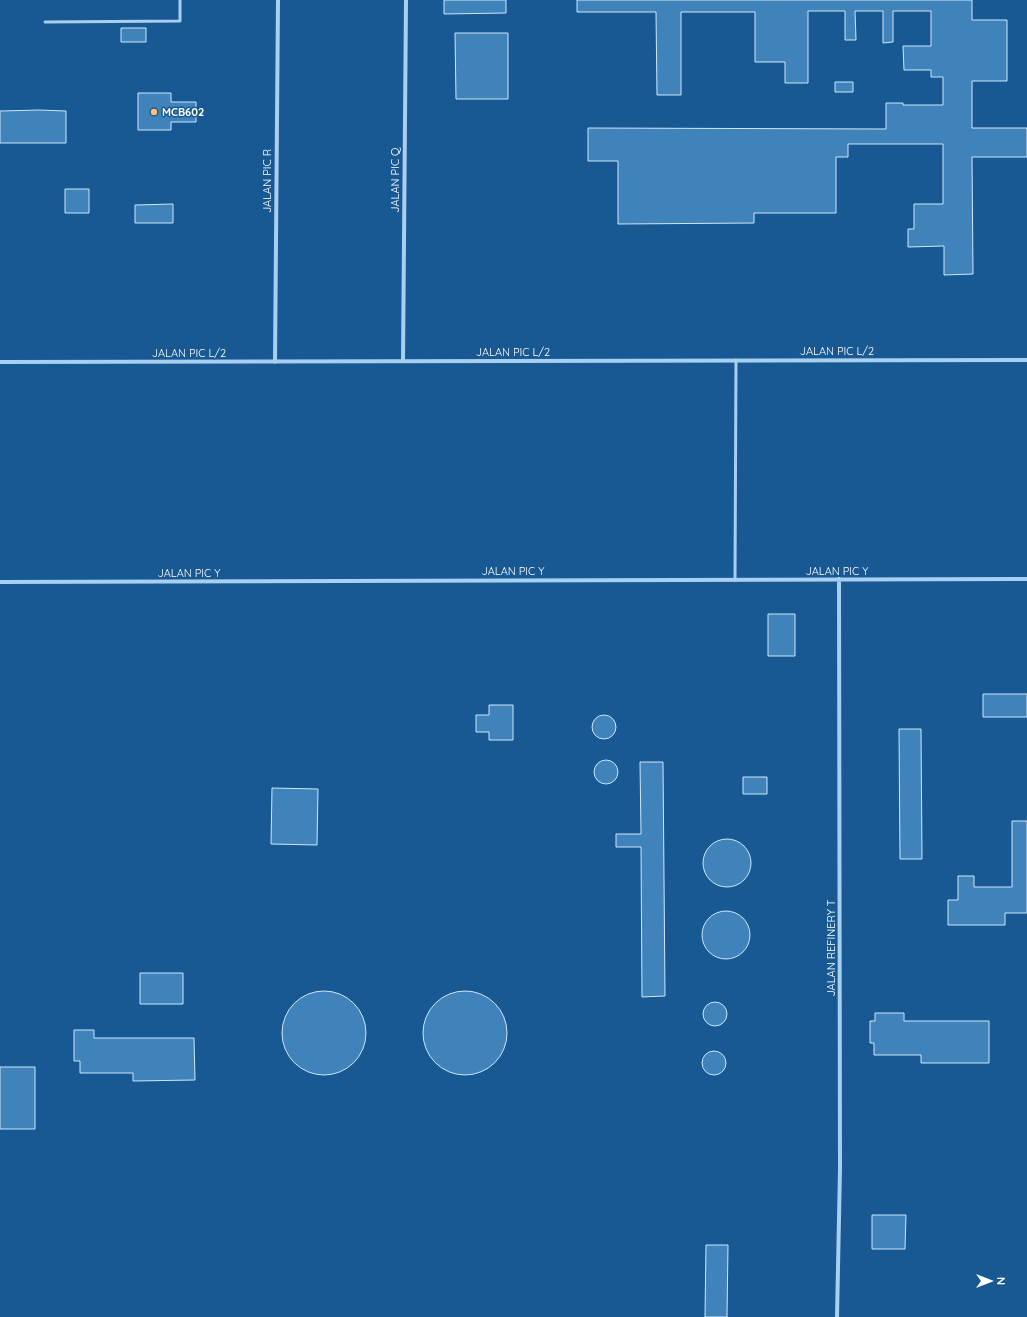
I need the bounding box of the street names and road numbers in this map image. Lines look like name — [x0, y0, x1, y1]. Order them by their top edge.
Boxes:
street label: JALAN PIC Q — [388, 147, 402, 213]
street label: JALAN PIC R — [260, 149, 274, 213]
street label: JALAN PIC L/2 — [800, 344, 874, 358]
street label: JALAN PIC L/2 — [476, 345, 550, 359]
street label: JALAN PIC L/2 — [152, 346, 226, 360]
street label: JALAN PIC Y — [482, 564, 544, 578]
street label: JALAN PIC Y — [806, 564, 868, 578]
street label: JALAN PIC Y — [158, 566, 220, 580]
street label: JALAN REFINERY T — [824, 899, 838, 997]

